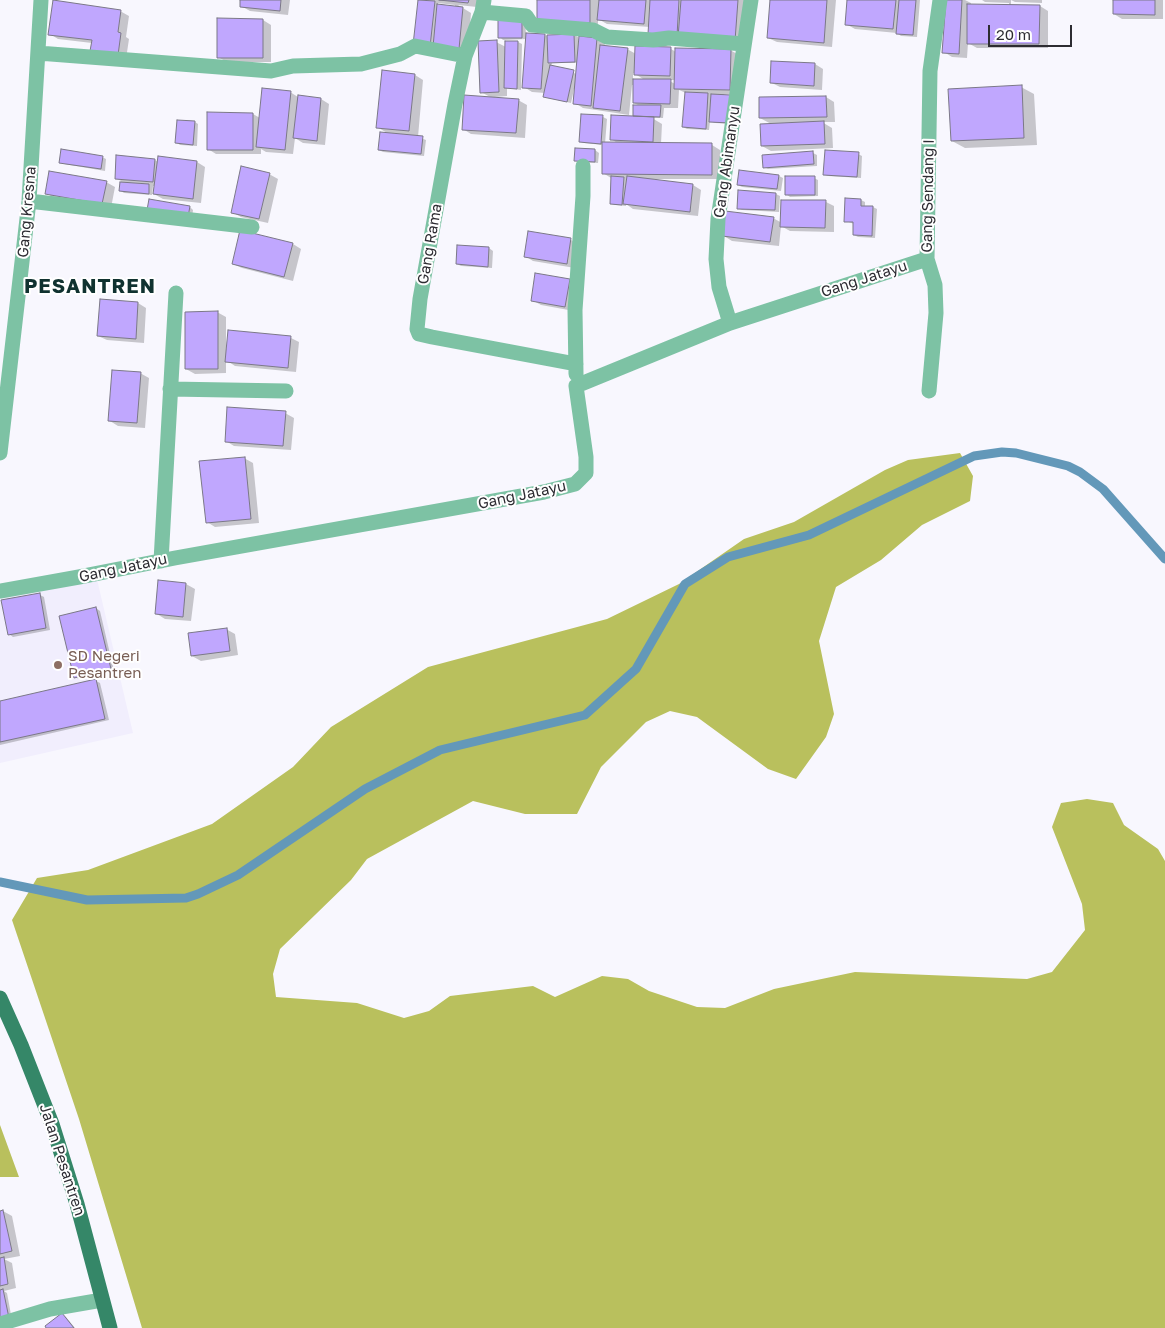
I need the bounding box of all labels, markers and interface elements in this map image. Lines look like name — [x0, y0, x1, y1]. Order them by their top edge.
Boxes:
scale bar — [990, 15, 1074, 47]
text: 20 m — [996, 25, 1031, 43]
street label: Gang Abimanyu — [710, 105, 744, 219]
street label: Gang Sendang I — [918, 139, 938, 253]
street label: Gang Kresna — [14, 166, 40, 258]
street label: Gang Rama — [414, 202, 446, 286]
street label: Gang Jatayu — [819, 257, 909, 301]
district label: PESANTREN — [23, 275, 157, 299]
street label: Gang Jatayu — [476, 477, 568, 513]
street label: Gang Jatayu — [77, 550, 169, 586]
place label: SD Negeri Pesantren — [68, 647, 141, 682]
marker: SD Negeri Pesantren — [52, 659, 64, 671]
street label: Jalan Pesantren — [35, 1102, 89, 1218]

